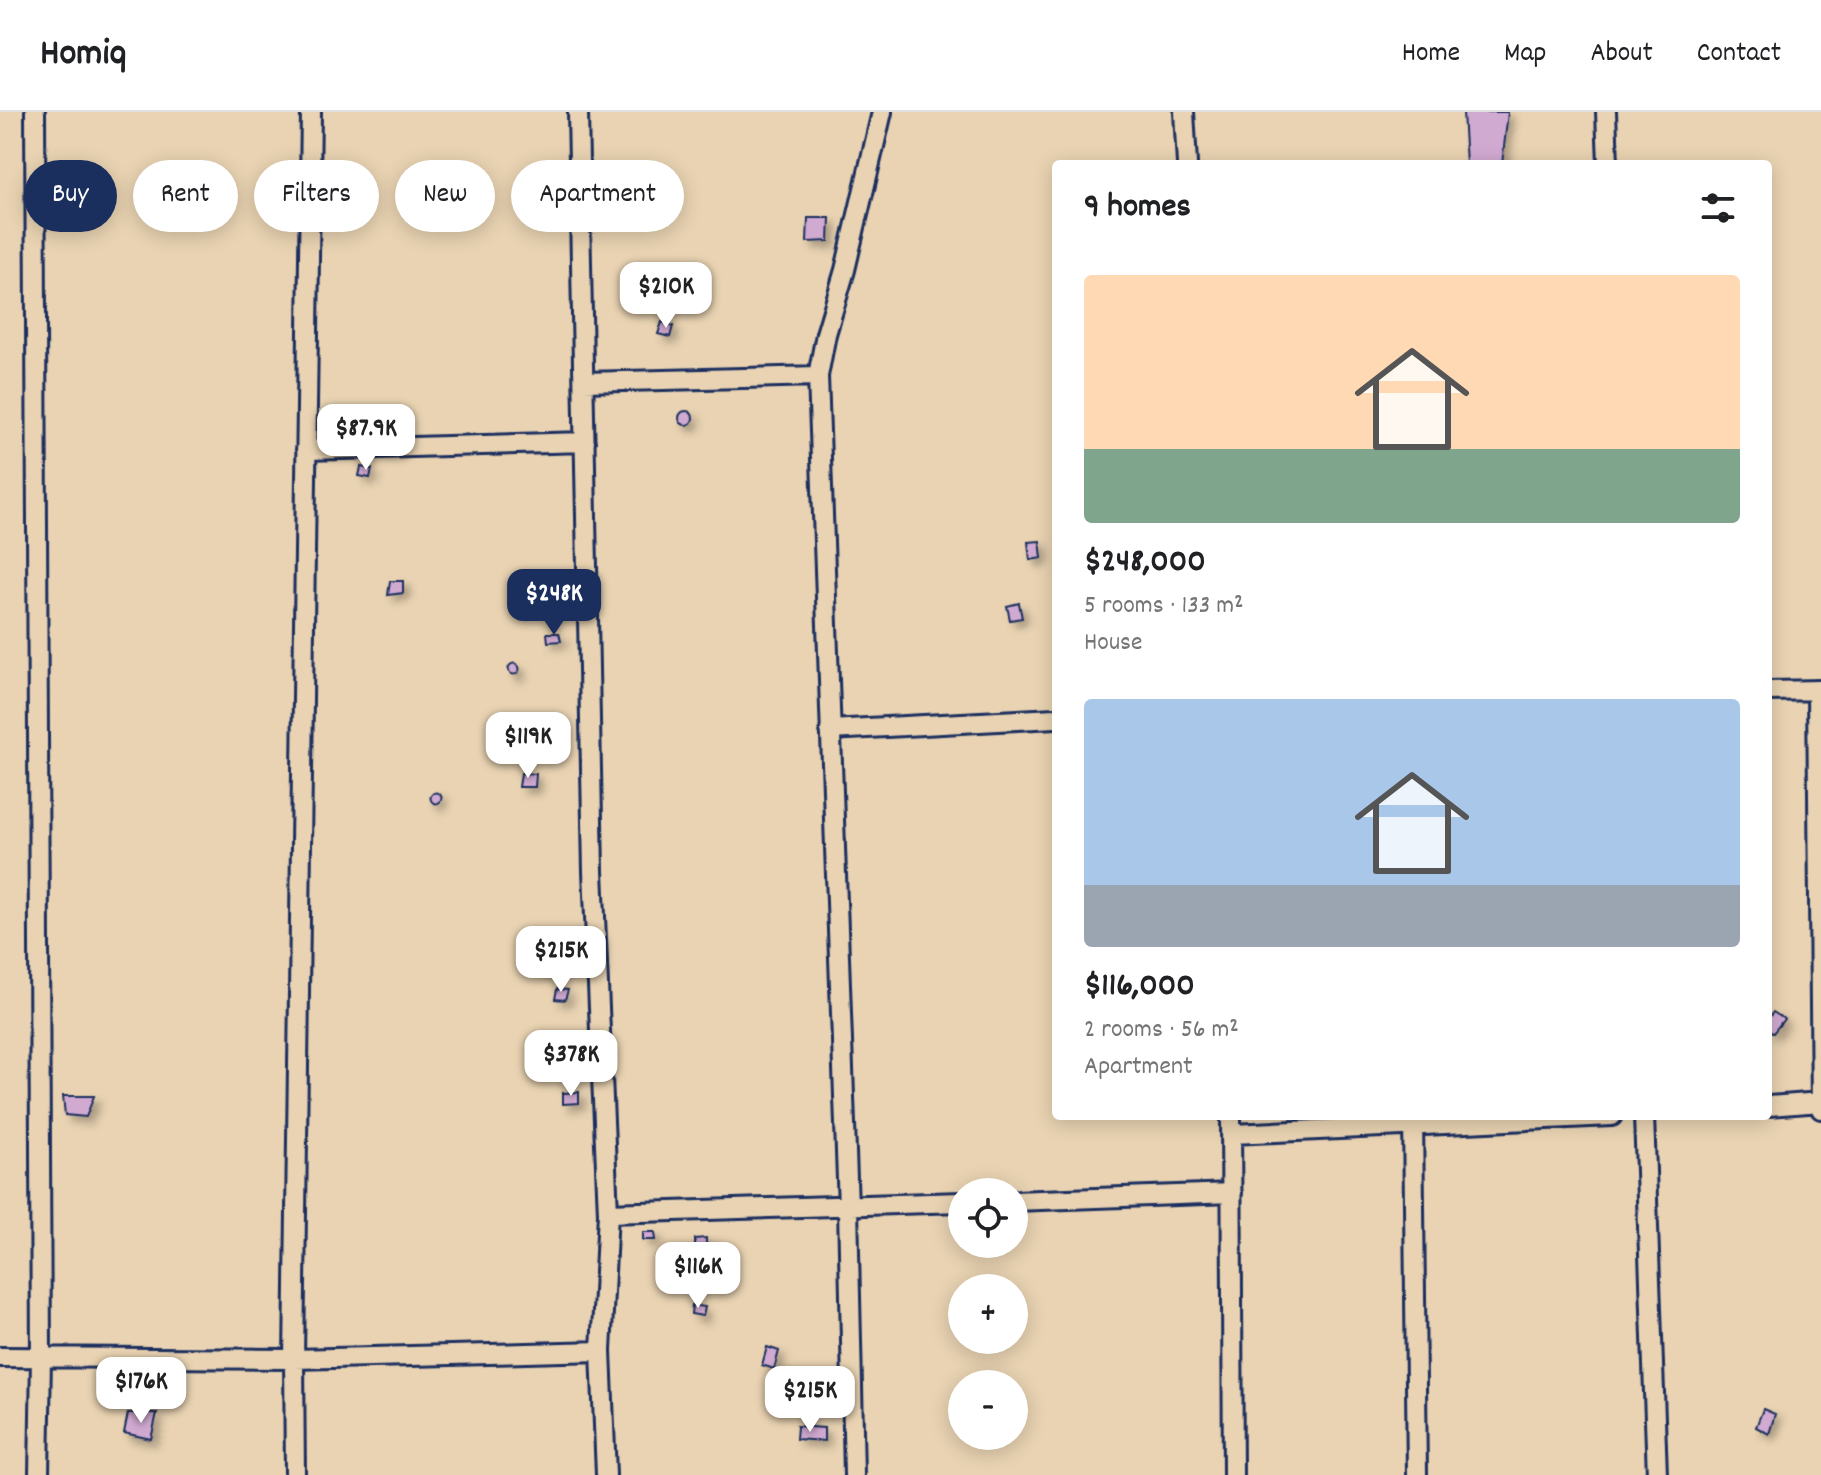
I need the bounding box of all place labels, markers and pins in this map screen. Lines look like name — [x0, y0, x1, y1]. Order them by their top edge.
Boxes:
pin: $210K — [610, 262, 722, 330]
pin: $87.9K — [301, 404, 431, 472]
pin: $248K — [498, 569, 610, 637]
pin: $119K — [472, 712, 584, 780]
pin: $215K — [505, 926, 617, 994]
pin: $378K — [515, 1030, 627, 1098]
pin: $116K — [642, 1242, 754, 1310]
pin: $176K — [85, 1357, 197, 1425]
pin: $215K — [754, 1366, 866, 1434]

